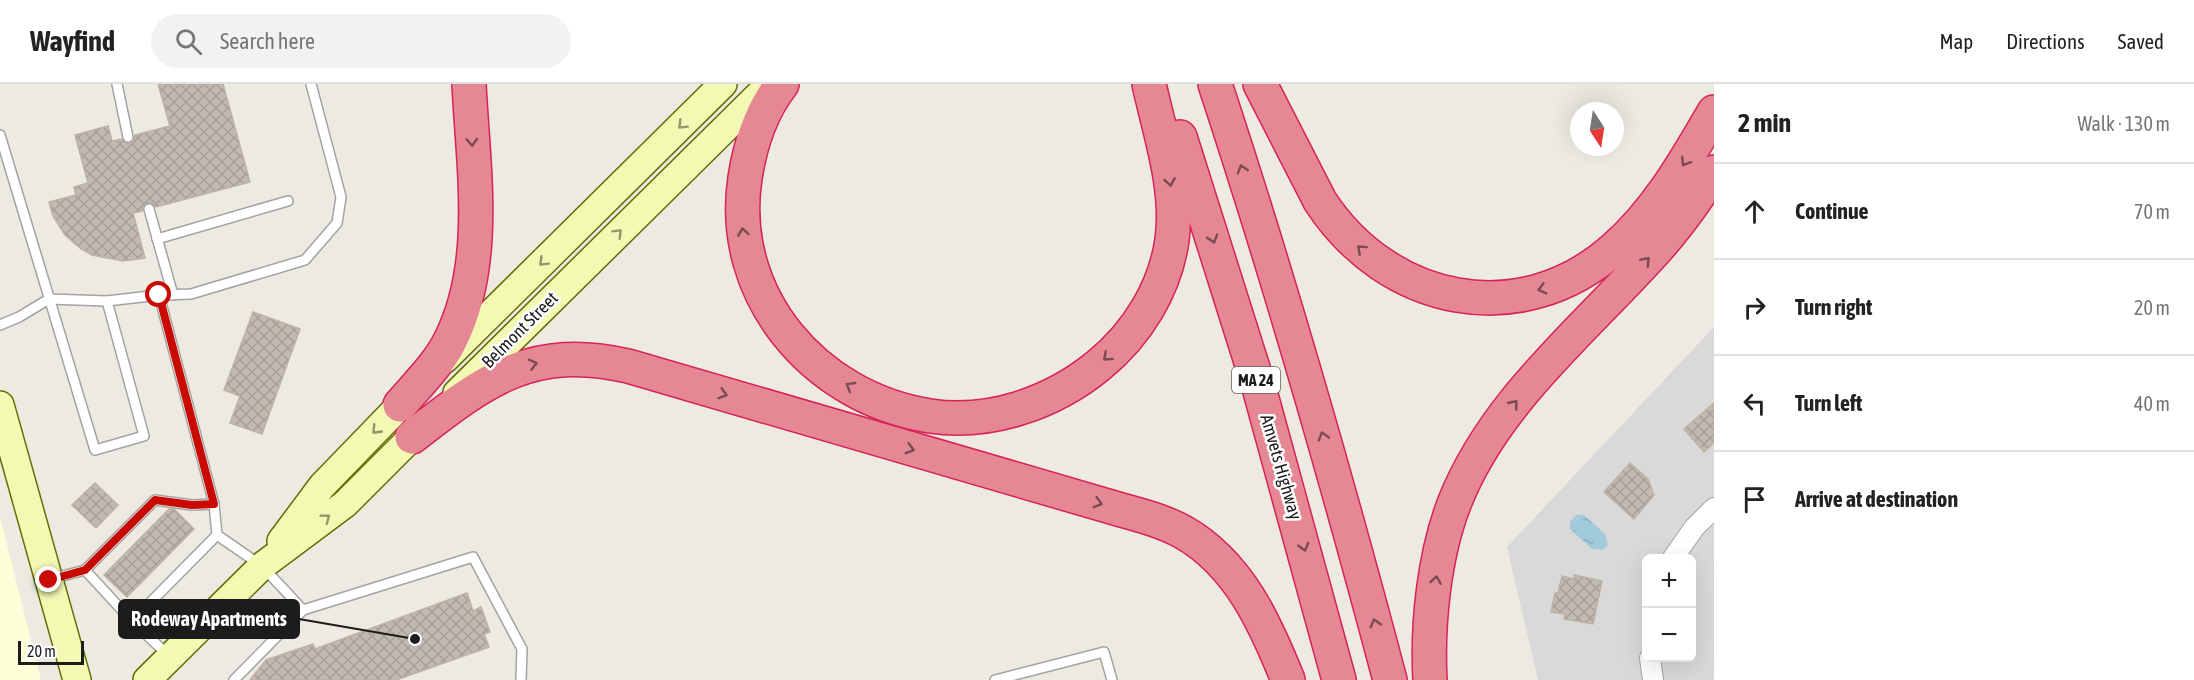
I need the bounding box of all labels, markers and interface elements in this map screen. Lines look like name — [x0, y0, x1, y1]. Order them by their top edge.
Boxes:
search box — [151, 14, 571, 68]
text: Wayfind — [30, 25, 115, 57]
icon: search — [172, 25, 205, 58]
text: Search here — [220, 28, 315, 54]
text: Map — [1939, 29, 1973, 53]
text: Directions — [2006, 29, 2085, 53]
text: Saved — [2118, 29, 2164, 53]
north arrow — [1570, 102, 1624, 156]
text: 2 min — [1738, 108, 1791, 138]
text: Walk · 130 m — [2078, 112, 2170, 135]
one-way arrow — [678, 118, 688, 129]
one-way arrow — [465, 138, 478, 147]
one-way arrow — [1680, 156, 1692, 166]
one-way arrow — [1237, 164, 1249, 174]
one-way arrow — [1163, 177, 1176, 187]
icon: ahead — [1738, 195, 1771, 228]
text: Continue — [1795, 198, 1869, 224]
text: 70 m — [2134, 200, 2170, 223]
one-way arrow — [738, 227, 750, 237]
one-way arrow — [611, 230, 622, 241]
one-way arrow — [1206, 234, 1218, 244]
one-way arrow — [1357, 245, 1367, 256]
one-way arrow — [539, 256, 550, 266]
one-way arrow — [1639, 257, 1650, 267]
route start — [145, 281, 171, 307]
one-way arrow — [1538, 282, 1548, 294]
street label: Belmont Street — [477, 287, 562, 372]
icon: right — [1738, 291, 1771, 324]
text: Turn right — [1795, 294, 1872, 320]
text: 20 m — [2134, 296, 2170, 319]
one-way arrow — [1104, 350, 1114, 361]
one-way arrow — [528, 359, 538, 372]
road number: MA 24 — [1232, 367, 1280, 393]
one-way arrow — [846, 382, 856, 393]
one-way arrow — [717, 387, 728, 399]
icon: left — [1738, 387, 1771, 420]
text: Turn left — [1795, 390, 1862, 416]
text: 40 m — [2134, 392, 2170, 415]
one-way arrow — [1507, 400, 1518, 411]
street label: Amvets Highway — [1256, 412, 1307, 522]
one-way arrow — [372, 424, 383, 434]
one-way arrow — [1318, 431, 1330, 441]
one-way arrow — [905, 442, 915, 454]
icon: arrive — [1738, 483, 1771, 516]
text: Arrive at destination — [1795, 486, 1958, 512]
one-way arrow — [1092, 496, 1103, 508]
one-way arrow — [319, 515, 330, 526]
one-way arrow — [1297, 542, 1309, 552]
map controls — [1642, 554, 1696, 662]
button: + — [1642, 554, 1696, 608]
route end — [35, 566, 61, 592]
one-way arrow — [1430, 575, 1442, 585]
callout: Rodeway Apartments — [119, 600, 299, 638]
text: Rodeway Apartments — [131, 607, 287, 630]
button: − — [1642, 608, 1696, 662]
one-way arrow — [1370, 619, 1382, 629]
scale bar — [18, 638, 84, 666]
text: 20 m — [27, 642, 56, 660]

